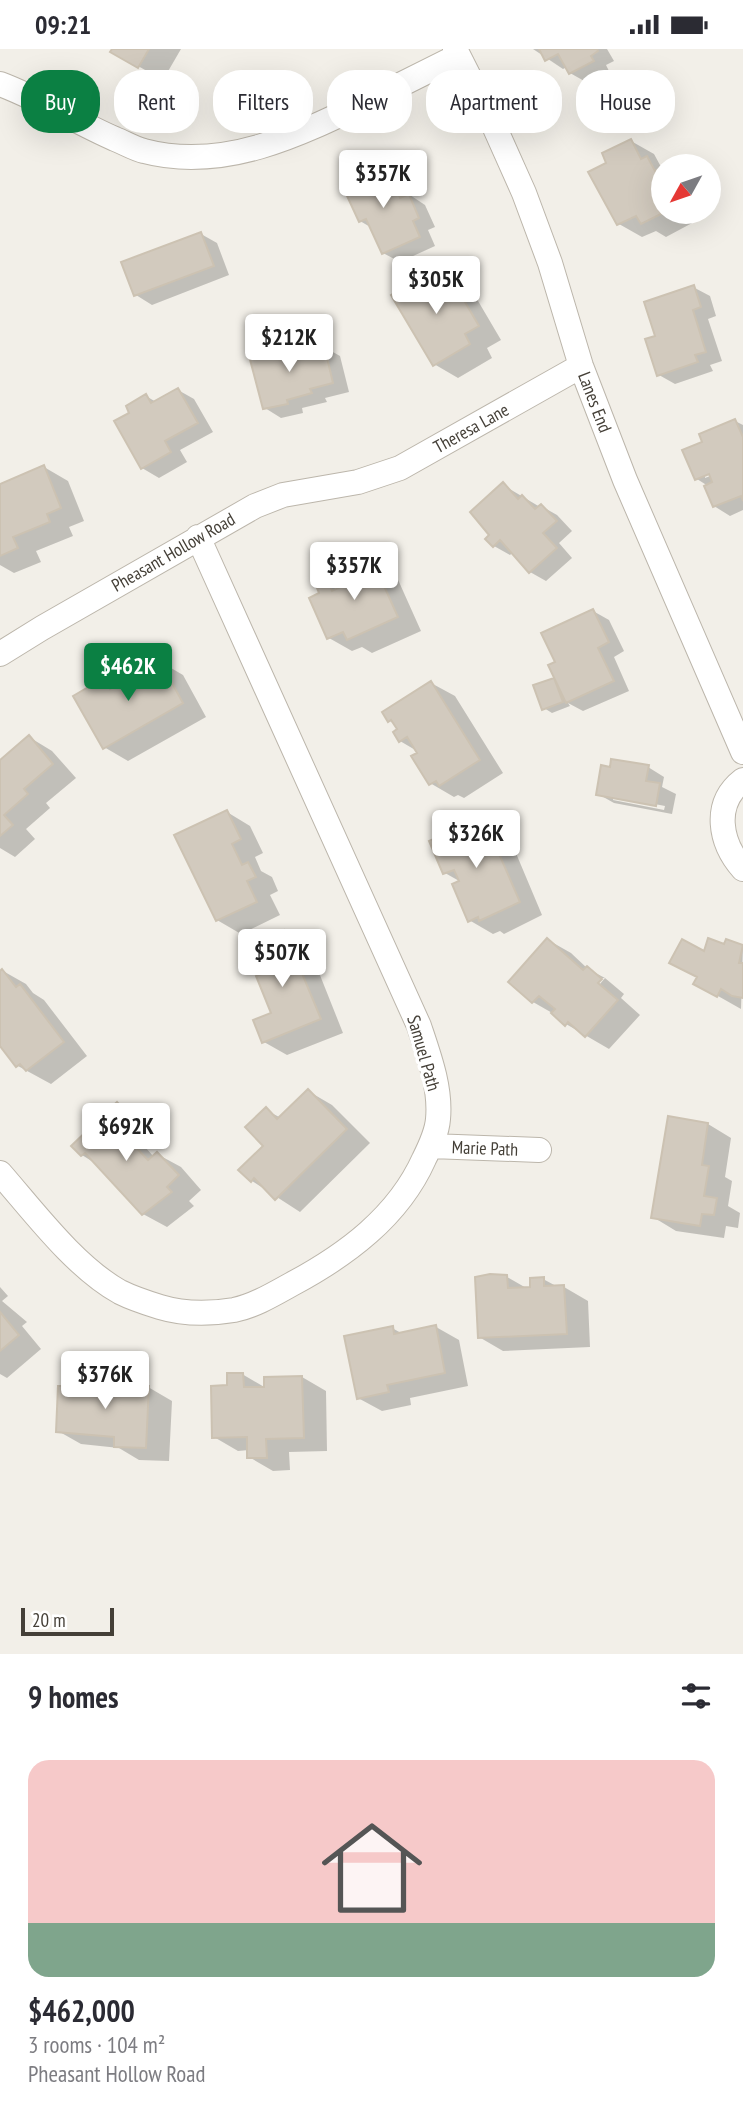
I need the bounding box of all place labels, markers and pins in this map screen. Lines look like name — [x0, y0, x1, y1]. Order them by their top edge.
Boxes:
pin: $357K — [334, 151, 432, 210]
pin: $305K — [387, 257, 485, 316]
pin: $212K — [240, 315, 338, 374]
pin: $357K — [305, 543, 403, 602]
pin: $462K — [79, 643, 177, 703]
pin: $326K — [427, 811, 525, 870]
pin: $507K — [233, 929, 331, 989]
pin: $692K — [77, 1103, 175, 1163]
pin: $376K — [56, 1351, 154, 1411]

